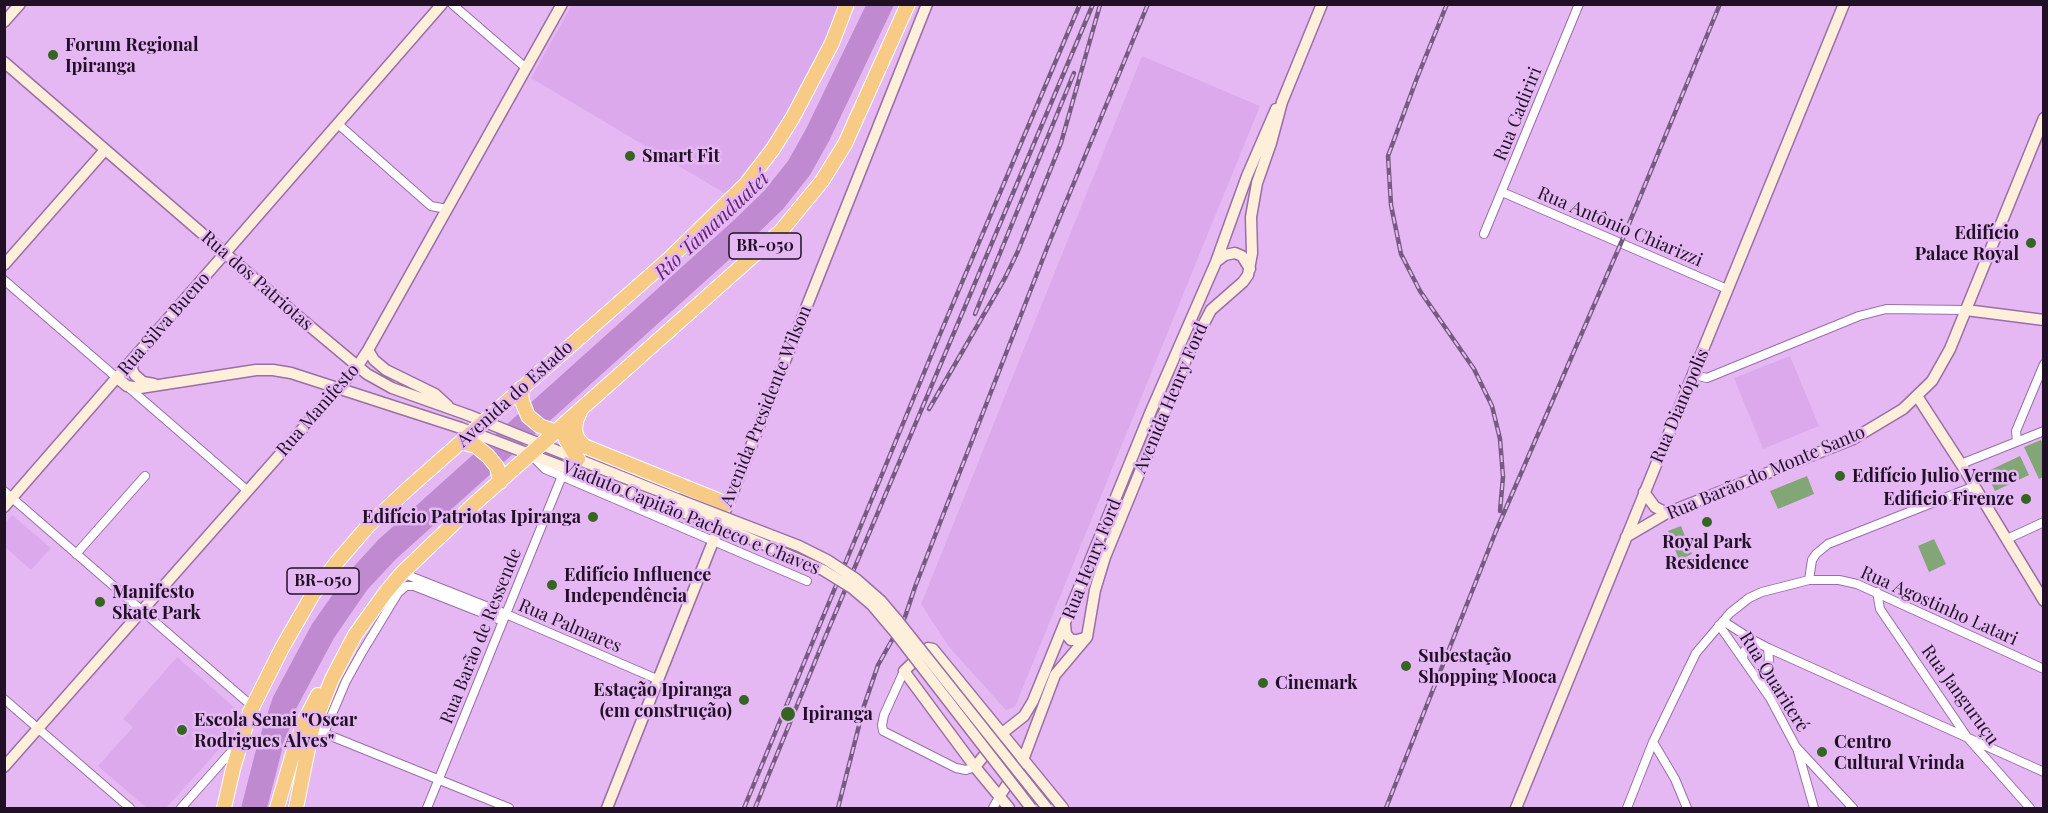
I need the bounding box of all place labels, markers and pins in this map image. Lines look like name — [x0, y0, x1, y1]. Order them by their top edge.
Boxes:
place label: Forum Regional Ipiranga — [65, 34, 198, 76]
marker: Forum Regional Ipiranga — [46, 48, 60, 62]
place label: Smart Fit — [642, 145, 720, 167]
marker: Smart Fit — [623, 149, 637, 163]
place label: Edifício Palace Royal — [1915, 222, 2019, 264]
marker: Edifício Palace Royal — [2024, 236, 2038, 250]
place label: Edifício Julio Verme — [1852, 465, 2017, 487]
marker: Edifício Julio Verme — [1833, 469, 1847, 483]
place label: Edificio Firenze — [1883, 488, 2014, 510]
marker: Edificio Firenze — [2019, 492, 2033, 506]
place label: Edifício Patriotas Ipiranga — [362, 506, 581, 528]
marker: Edifício Patriotas Ipiranga — [586, 510, 600, 524]
marker: Royal Park Residence — [1700, 515, 1714, 529]
place label: Royal Park Residence — [1662, 531, 1752, 574]
place label: Edifício Influence Independência — [564, 564, 711, 606]
marker: Edifício Influence Independência — [545, 578, 559, 592]
place label: Manifesto Skate Park — [112, 581, 201, 624]
marker: Manifesto Skate Park — [93, 595, 107, 609]
place label: Subestação Shopping Mooca — [1418, 645, 1557, 688]
marker: Subestação Shopping Mooca — [1399, 659, 1413, 673]
place label: Cinemark — [1275, 672, 1357, 694]
marker: Cinemark — [1256, 676, 1270, 690]
place label: Estação Ipiranga (em construção) — [593, 679, 732, 722]
marker: Estação Ipiranga (em construção) — [737, 693, 751, 707]
place label: Ipiranga — [802, 703, 873, 725]
marker: Ipiranga — [779, 705, 797, 723]
place label: Escola Senai "Oscar Rodrigues Alves" — [194, 709, 357, 752]
marker: Escola Senai "Oscar Rodrigues Alves" — [175, 723, 189, 737]
place label: Centro Cultural Vrinda — [1834, 731, 1964, 774]
marker: Centro Cultural Vrinda — [1815, 745, 1829, 759]

